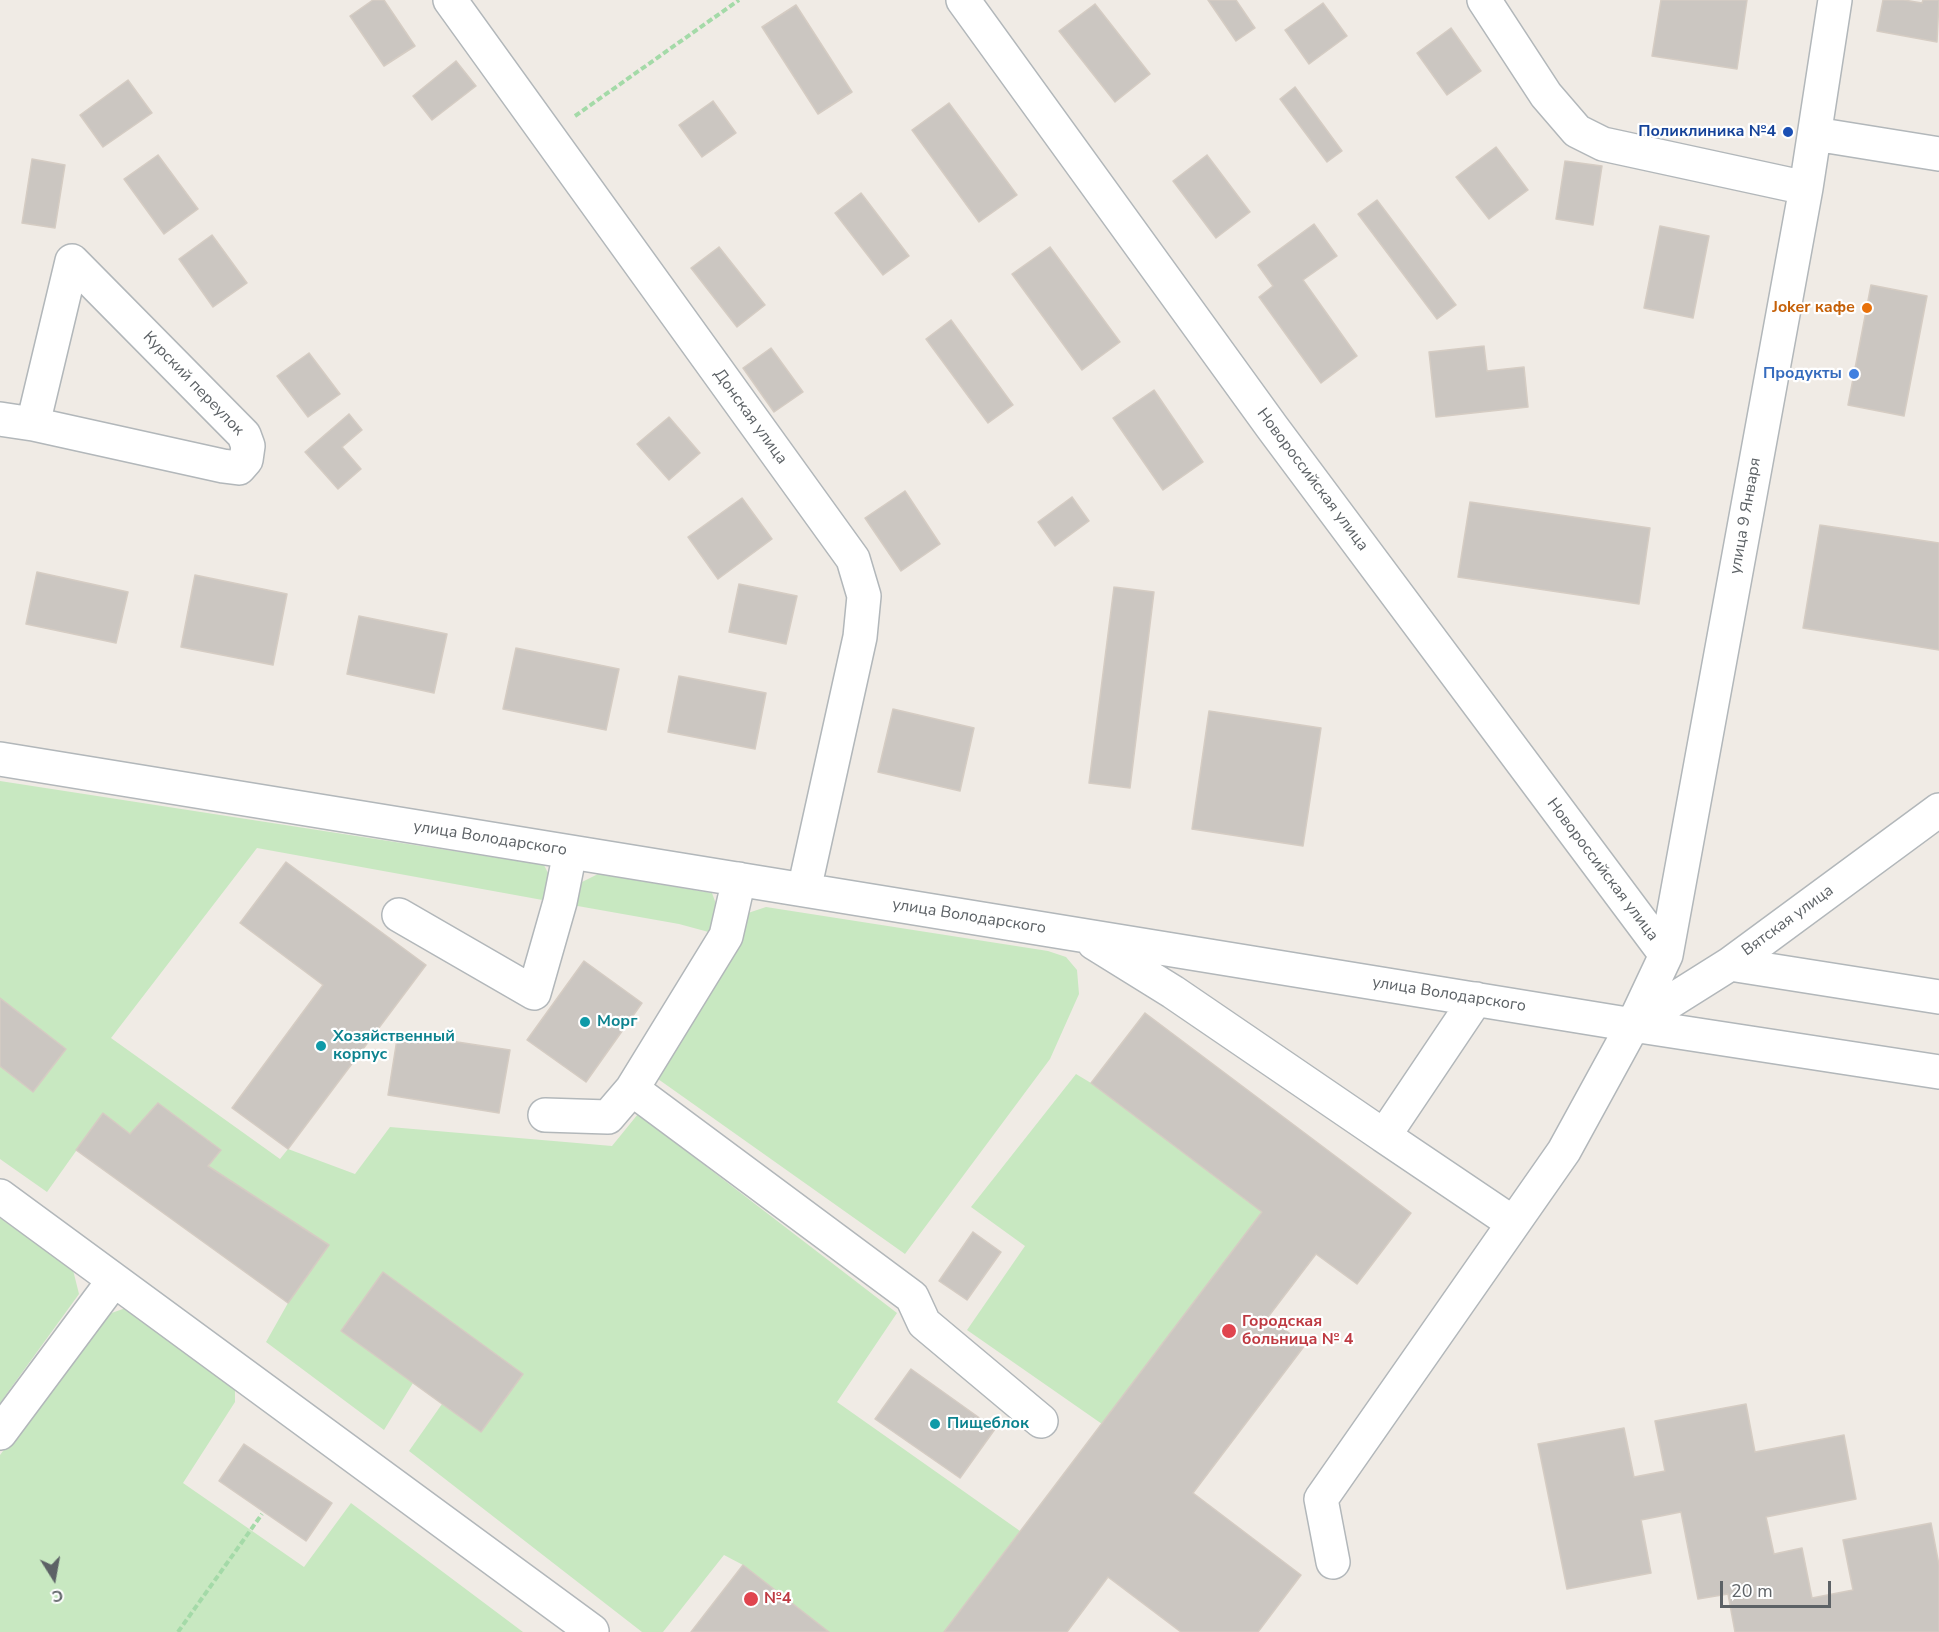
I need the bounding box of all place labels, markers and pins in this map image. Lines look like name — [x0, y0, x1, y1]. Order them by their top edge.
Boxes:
place label: Поликлиника №4 — [1638, 122, 1776, 142]
marker: Поликлиника №4 — [1781, 125, 1795, 139]
place label: Joker кафе — [1772, 298, 1855, 318]
marker: Joker кафе — [1860, 301, 1874, 315]
place label: Продукты — [1763, 364, 1842, 384]
marker: Продукты — [1847, 367, 1861, 381]
place label: Морг — [597, 1012, 637, 1032]
marker: Морг — [578, 1015, 592, 1029]
place label: Хозяйственный корпус — [333, 1027, 455, 1065]
marker: Хозяйственный корпус — [314, 1039, 328, 1053]
place label: Городская больница № 4 — [1242, 1312, 1353, 1350]
marker: Городская больница № 4 — [1220, 1322, 1238, 1340]
place label: Пищеблок — [947, 1414, 1029, 1434]
marker: Пищеблок — [928, 1417, 942, 1431]
place label: №4 — [764, 1589, 791, 1609]
marker: №4 — [742, 1590, 760, 1608]

